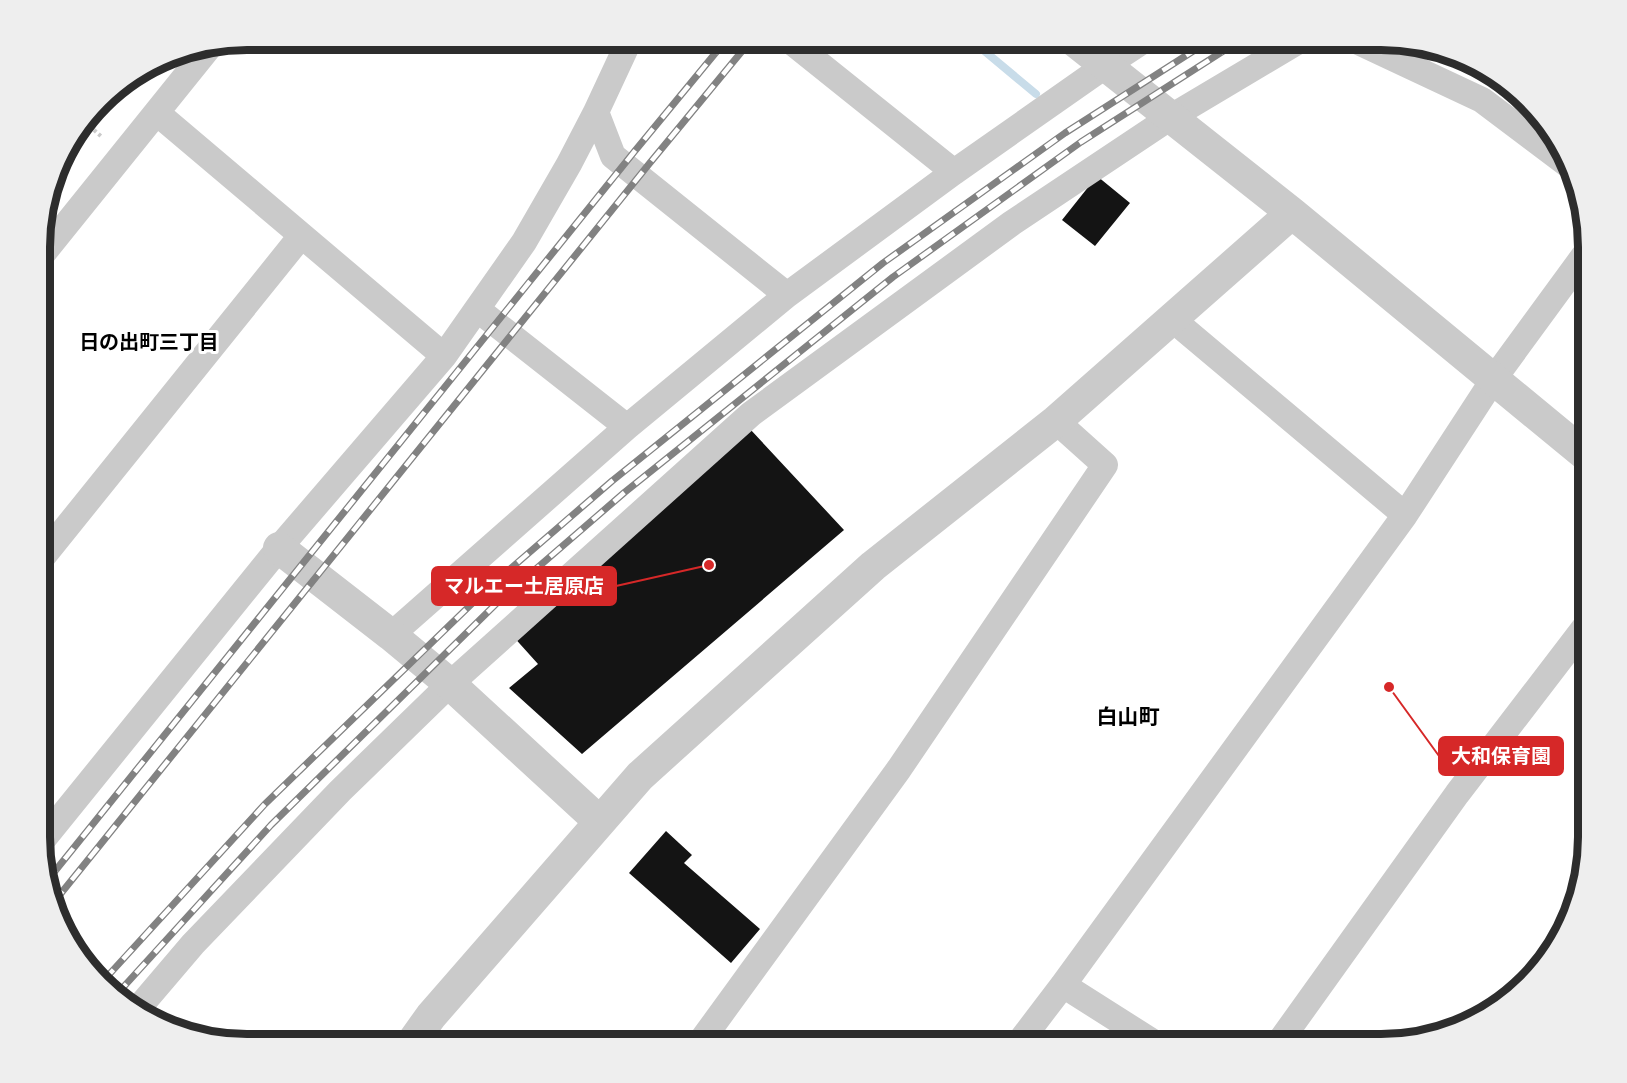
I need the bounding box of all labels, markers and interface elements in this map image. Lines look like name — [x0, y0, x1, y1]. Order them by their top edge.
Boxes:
district label: 日の出町三丁目 — [79, 330, 219, 354]
callout: マルエー土居原店 — [432, 567, 616, 605]
text: マルエー土居原店 — [444, 574, 604, 598]
district label: 白山町 — [1097, 704, 1160, 729]
callout: 大和保育園 — [1439, 737, 1563, 775]
text: 大和保育園 — [1451, 744, 1551, 768]

